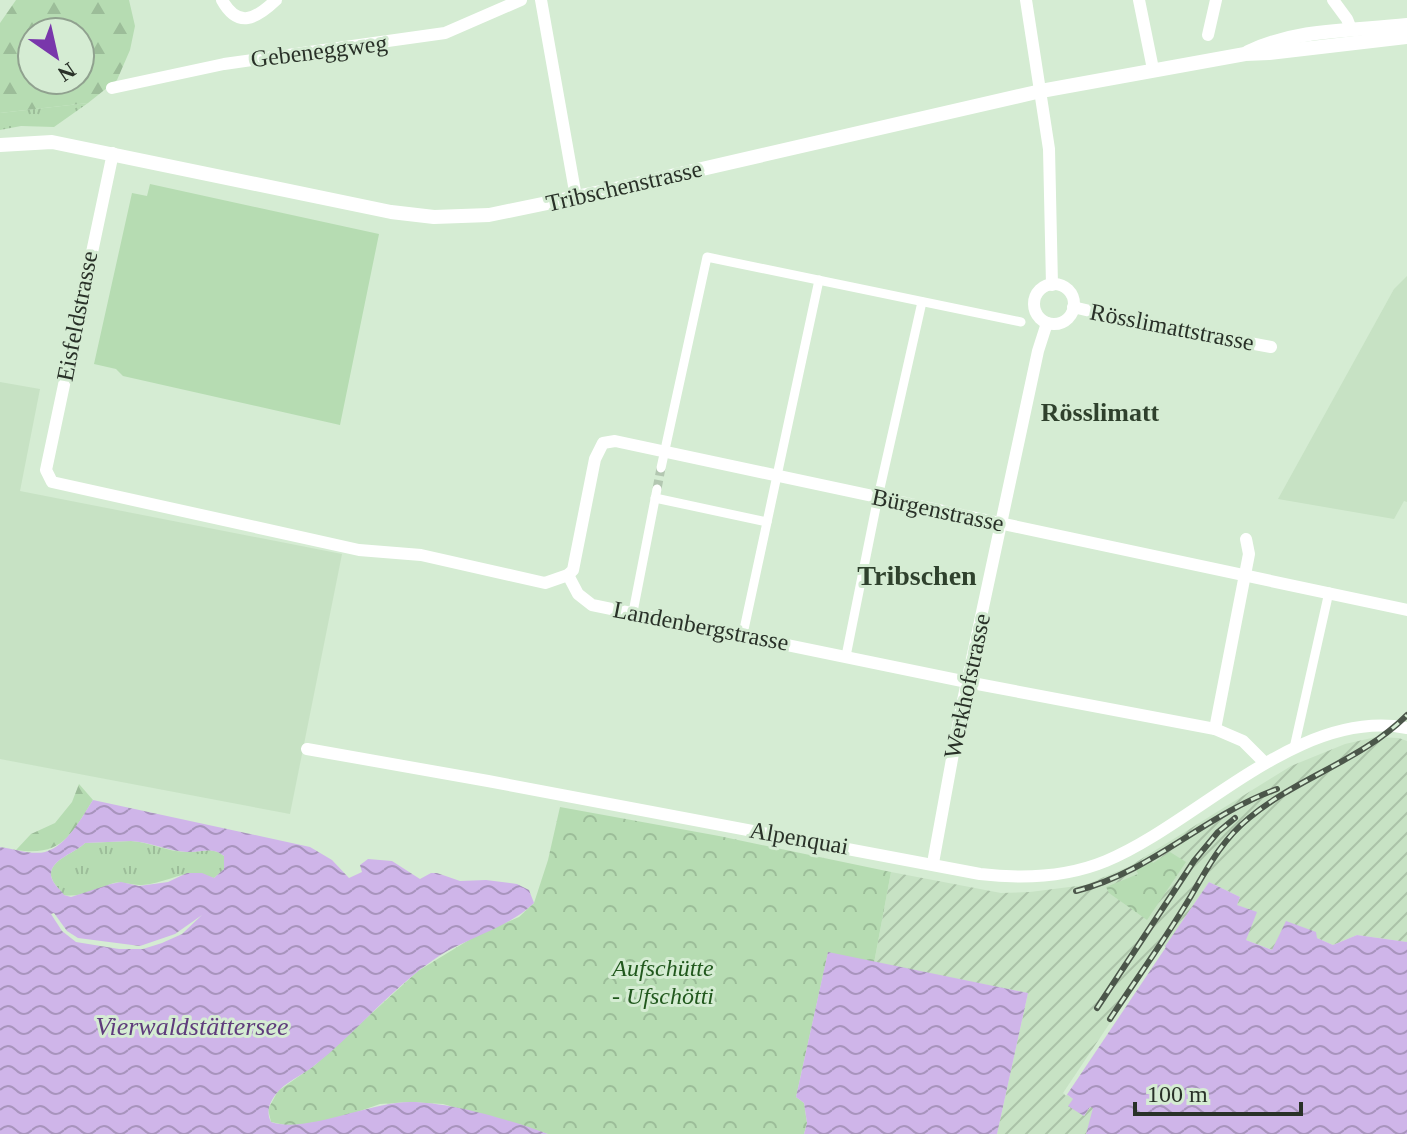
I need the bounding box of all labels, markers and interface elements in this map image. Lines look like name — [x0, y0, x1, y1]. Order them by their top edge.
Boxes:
north arrow — [16, 16, 96, 96]
street label: Gebeneggweg — [249, 30, 389, 72]
text: N — [53, 57, 80, 87]
street label: Tribschenstrasse — [544, 155, 704, 217]
street label: Eisfeldstrasse — [52, 249, 102, 383]
street label: Rösslimattstrasse — [1088, 298, 1256, 356]
district label: Rösslimatt — [1041, 398, 1160, 427]
street label: Bürgenstrasse — [870, 483, 1006, 537]
district label: Tribschen — [857, 560, 977, 591]
street label: Landenbergstrasse — [611, 596, 791, 656]
street label: Werkhofstrasse — [939, 611, 995, 761]
street label: Alpenquai — [748, 817, 851, 860]
park label: Aufschütte - Ufschötti — [610, 955, 714, 1009]
water label: Vierwaldstättersee — [95, 1012, 289, 1041]
scale bar — [1135, 1066, 1301, 1116]
text: 100 m — [1147, 1081, 1208, 1107]

